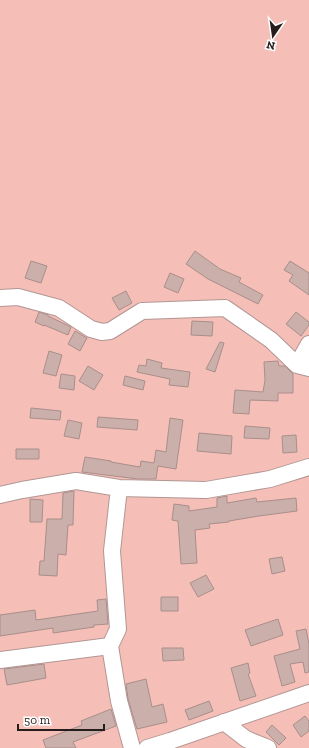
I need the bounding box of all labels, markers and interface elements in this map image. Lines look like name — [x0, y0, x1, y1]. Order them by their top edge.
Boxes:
north arrow — [253, 16, 293, 56]
text: N — [265, 38, 276, 53]
scale bar — [18, 706, 104, 732]
text: 50 m — [24, 713, 51, 727]

